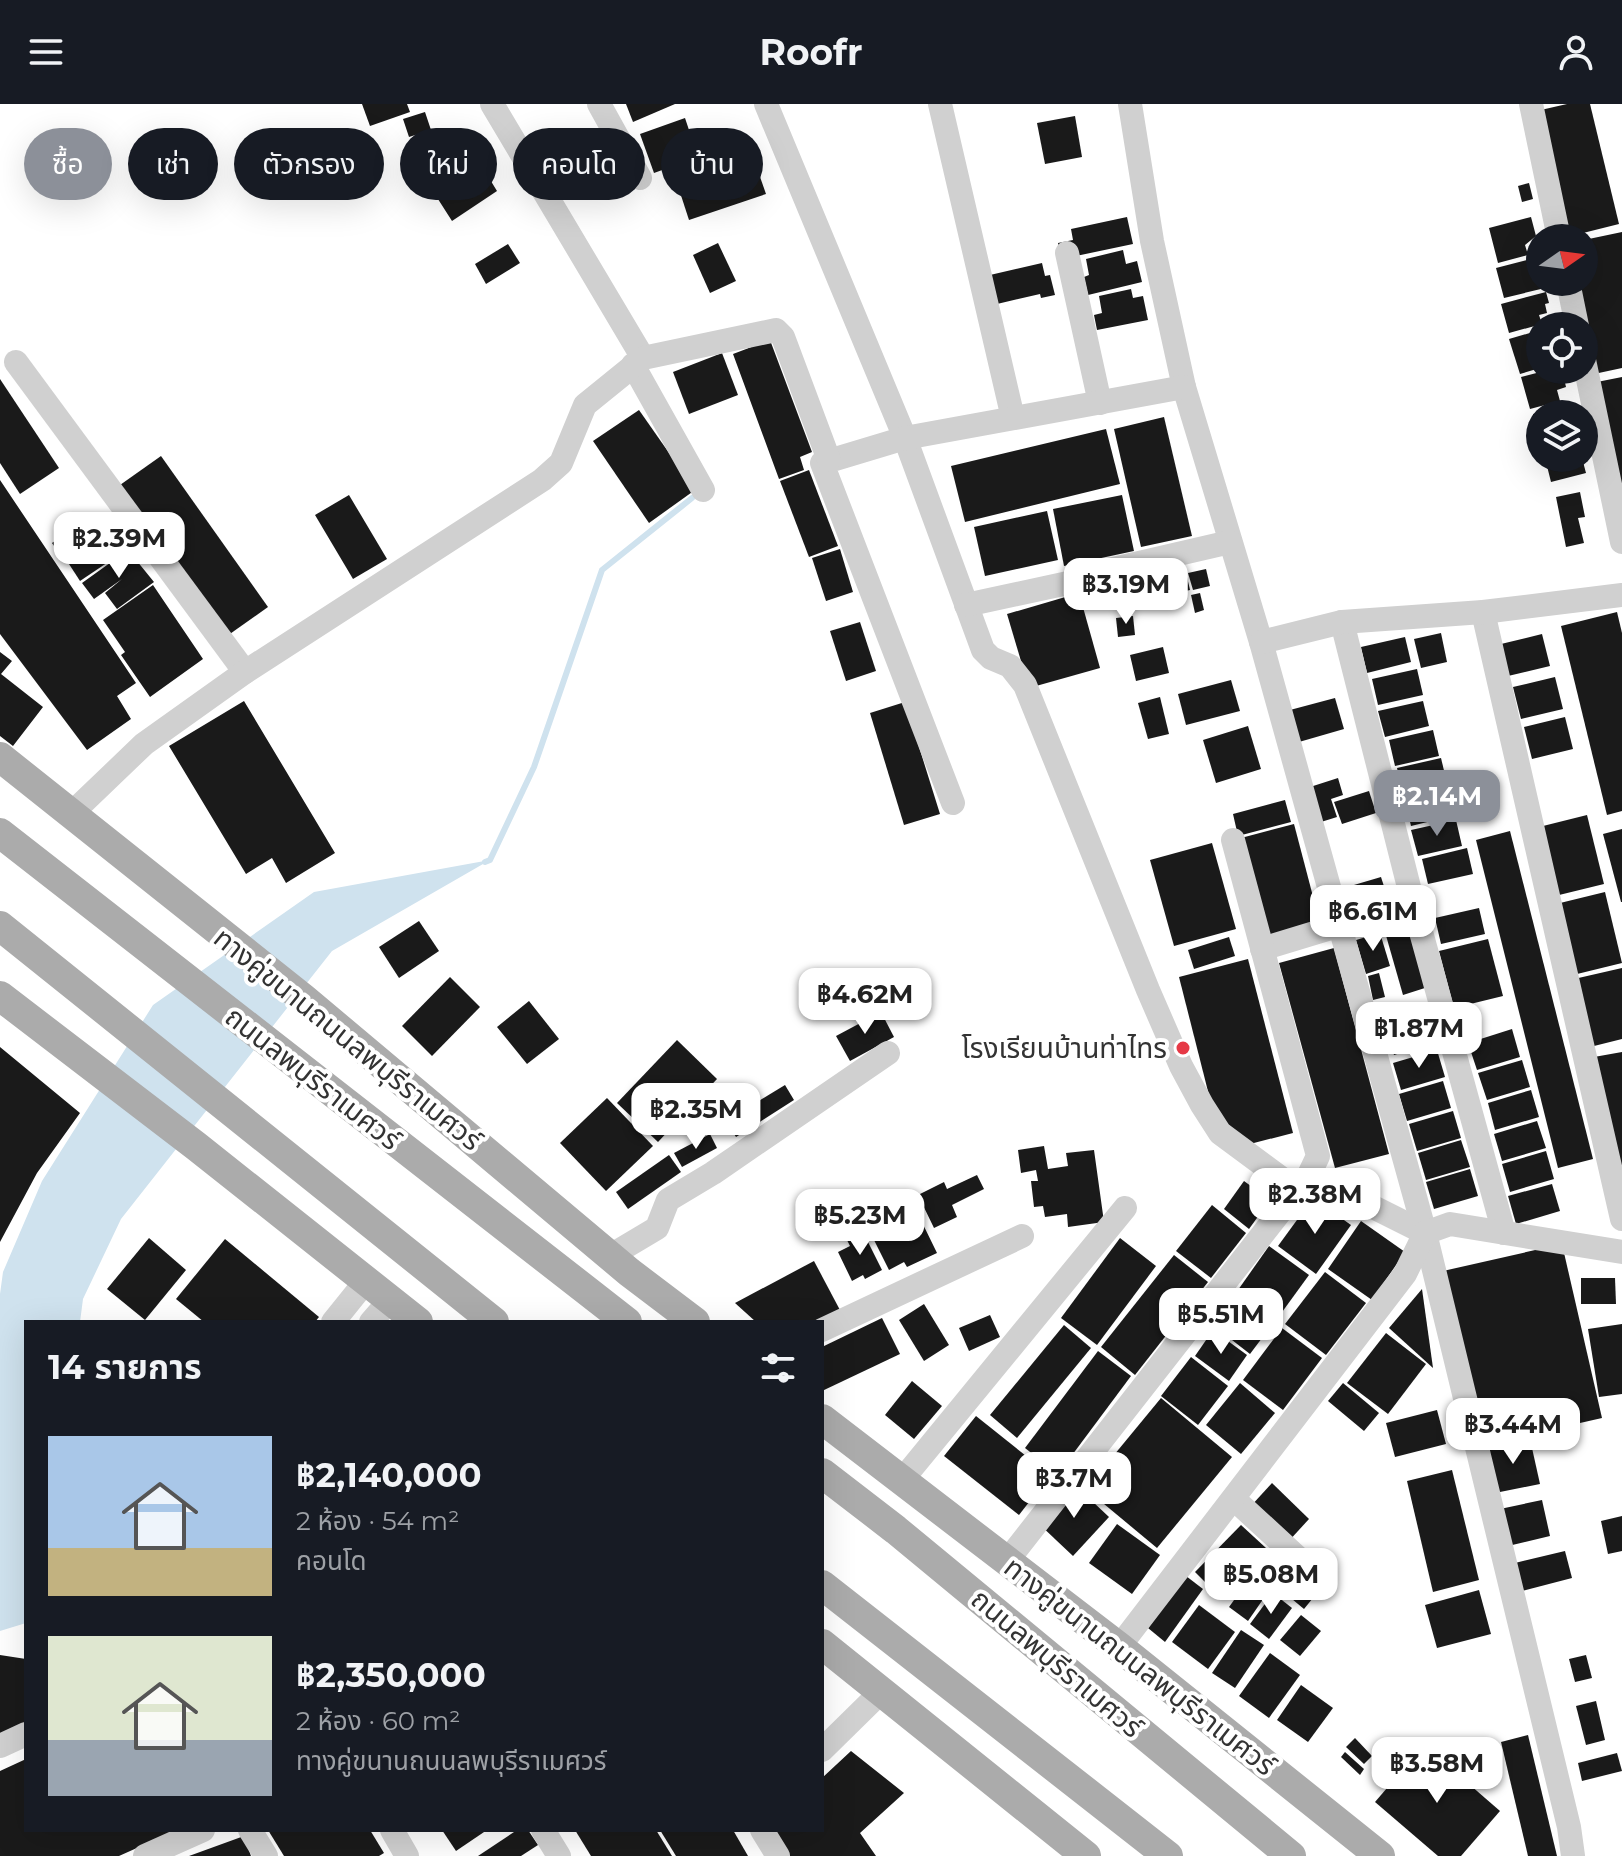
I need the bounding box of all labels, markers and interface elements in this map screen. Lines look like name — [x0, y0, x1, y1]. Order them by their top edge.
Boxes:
icon: menu — [24, 30, 68, 74]
text: Roofr — [759, 30, 863, 74]
icon: person — [1554, 30, 1598, 74]
chip: ซื้อ — [24, 128, 112, 200]
chip: เช่า — [128, 128, 218, 200]
chip: ตัวกรอง — [234, 128, 384, 200]
chip: ใหม่ — [400, 128, 497, 200]
chip: คอนโด — [513, 128, 645, 200]
chip: บ้าน — [661, 128, 763, 200]
north arrow — [1526, 224, 1598, 296]
map controls — [1526, 224, 1598, 472]
button: locate — [1526, 312, 1598, 384]
button: layers — [1526, 400, 1598, 472]
pin: ฿2.39M — [54, 512, 184, 580]
text: ฿2.39M — [72, 522, 166, 554]
pin: ฿3.19M — [1061, 558, 1191, 626]
text: ฿3.19M — [1082, 568, 1170, 600]
pin: ฿2.14M — [1372, 770, 1502, 838]
text: ฿2.14M — [1392, 780, 1482, 812]
pin: ฿6.61M — [1308, 885, 1438, 953]
text: ฿6.61M — [1328, 895, 1418, 927]
street label: ทางคู่ขนานถนนลพบุรีราเมศวร์ — [207, 921, 489, 1157]
pin: ฿4.62M — [800, 968, 930, 1036]
text: ฿4.62M — [817, 978, 913, 1010]
street label: ถนนลพบุรีราเมศวร์ — [219, 999, 407, 1157]
pin: ฿1.87M — [1354, 1002, 1484, 1070]
text: ฿1.87M — [1374, 1012, 1464, 1044]
place label: โรงเรียนบ้านท่าไทร — [961, 1031, 1167, 1065]
marker: โรงเรียนบ้านท่าไทร — [1174, 1039, 1192, 1057]
pin: ฿2.35M — [631, 1083, 761, 1151]
text: ฿2.35M — [649, 1093, 743, 1125]
pin: ฿2.38M — [1250, 1168, 1380, 1236]
text: ฿2.38M — [1267, 1178, 1363, 1210]
pin: ฿5.23M — [795, 1189, 925, 1257]
text: ฿5.23M — [813, 1199, 907, 1231]
pin: ฿5.51M — [1156, 1288, 1286, 1356]
text: ฿5.51M — [1177, 1298, 1265, 1330]
text: 14 รายการ — [48, 1346, 202, 1388]
icon: filters — [756, 1346, 800, 1390]
pin: ฿3.44M — [1448, 1398, 1578, 1466]
text: ฿3.44M — [1464, 1408, 1562, 1440]
pin: ฿3.7M — [1018, 1452, 1130, 1520]
text: ฿2,140,000 — [296, 1454, 482, 1496]
text: ฿3.7M — [1035, 1462, 1113, 1494]
icon: home — [112, 1468, 208, 1564]
text: 2 ห้อง · 54 m² — [296, 1505, 459, 1537]
text: คอนโด — [296, 1545, 367, 1577]
pin: ฿5.08M — [1206, 1548, 1336, 1616]
street label: ทางคู่ขนานถนนลพบุรีราเมศวร์ — [997, 1550, 1283, 1784]
text: ฿5.08M — [1223, 1558, 1319, 1590]
street label: ถนนลพบุรีราเมศวร์ — [965, 1582, 1150, 1745]
text: ฿2,350,000 — [296, 1654, 486, 1696]
icon: home — [112, 1668, 208, 1764]
text: 2 ห้อง · 60 m² — [296, 1705, 461, 1737]
pin: ฿3.58M — [1372, 1737, 1502, 1805]
text: ทางคู่ขนานถนนลพบุรีราเมศวร์ — [296, 1745, 607, 1777]
text: ฿3.58M — [1390, 1747, 1484, 1779]

